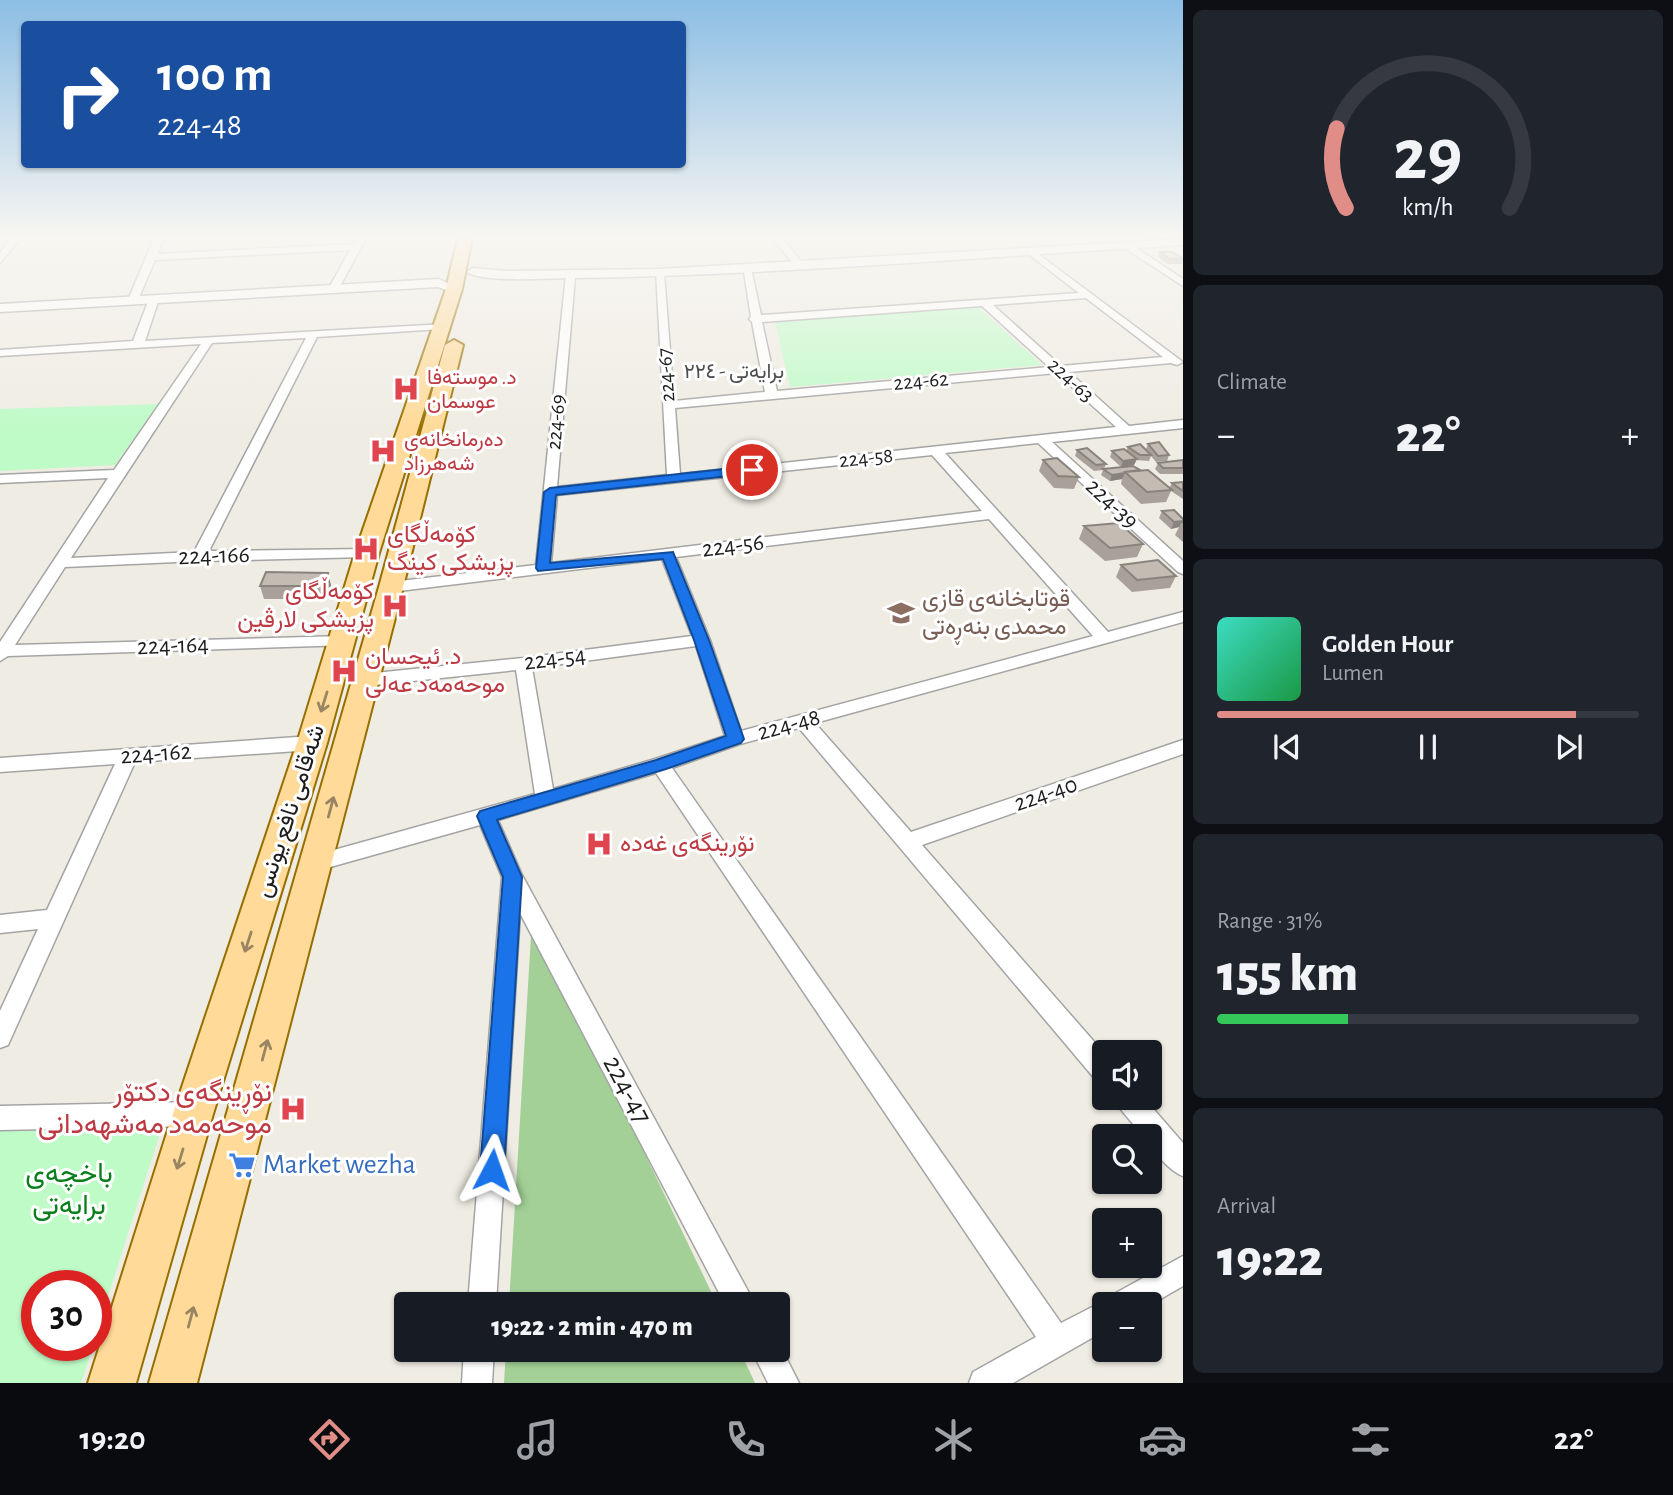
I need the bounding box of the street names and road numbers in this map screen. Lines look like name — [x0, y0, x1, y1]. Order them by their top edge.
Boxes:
street label: 224-67 — [654, 347, 678, 403]
street label: 224-63 — [1044, 354, 1098, 406]
street label: 224-62 — [893, 368, 949, 394]
street label: 224-69 — [543, 393, 569, 451]
street label: 224-58 — [838, 445, 894, 471]
street label: 224-39 — [1081, 474, 1143, 534]
street label: 224-56 — [701, 530, 765, 562]
street label: 224-166 — [178, 543, 250, 569]
street label: 224-164 — [137, 633, 209, 659]
street label: 224-54 — [523, 643, 587, 675]
street label: 224-48 — [755, 705, 823, 745]
street label: شەقامی نافع یونس — [251, 722, 333, 901]
street label: 224-162 — [120, 740, 192, 768]
street label: 224-40 — [1011, 772, 1081, 816]
street label: 224-47 — [598, 1051, 656, 1129]

